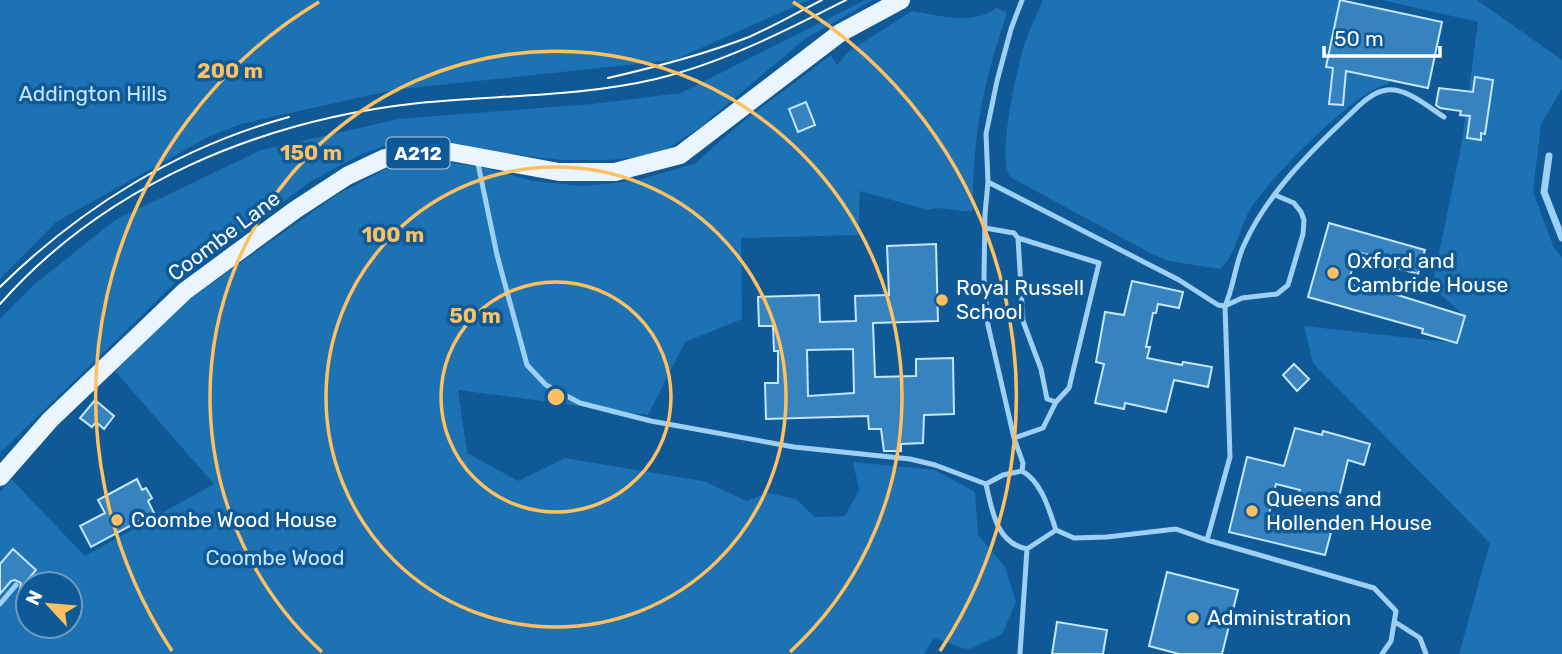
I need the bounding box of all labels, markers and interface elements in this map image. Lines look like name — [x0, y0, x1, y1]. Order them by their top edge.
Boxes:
scale bar — [1324, 14, 1440, 58]
text: 50 m — [1334, 26, 1384, 51]
text: 200 m — [197, 58, 263, 83]
park label: Addington Hills — [19, 81, 167, 106]
road number: A212 — [386, 138, 450, 168]
text: 150 m — [280, 140, 342, 165]
street label: Coombe Lane — [163, 185, 285, 286]
text: 100 m — [362, 222, 424, 247]
place label: Oxford and Cambride House — [1347, 248, 1508, 297]
marker: Oxford and Cambride House — [1325, 265, 1341, 281]
place label: Royal Russell School — [956, 275, 1084, 324]
marker: Royal Russell School — [934, 292, 950, 308]
text: 50 m — [449, 303, 501, 328]
centre of rings — [544, 385, 568, 409]
place label: Queens and Hollenden House — [1266, 486, 1432, 535]
marker: Queens and Hollenden House — [1244, 503, 1260, 519]
place label: Coombe Wood House — [131, 507, 337, 532]
marker: Coombe Wood House — [109, 512, 125, 528]
park label: Coombe Wood — [206, 545, 344, 570]
north arrow — [14, 570, 84, 640]
text: N — [21, 587, 48, 609]
place label: Administration — [1207, 605, 1351, 630]
marker: Administration — [1185, 610, 1201, 626]

